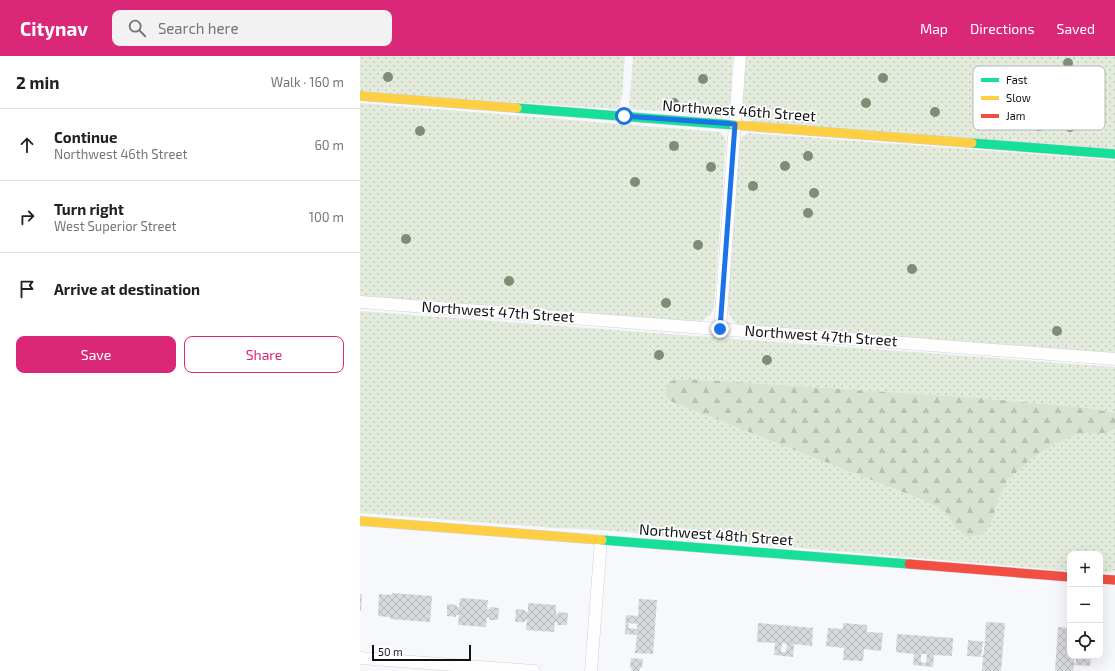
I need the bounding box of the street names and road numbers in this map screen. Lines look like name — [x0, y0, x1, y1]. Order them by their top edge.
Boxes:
street label: Northwest 46th Street — [662, 96, 817, 124]
street label: Northwest 47th Street — [421, 297, 575, 325]
street label: Northwest 47th Street — [744, 321, 898, 349]
street label: Northwest 48th Street — [638, 520, 794, 548]

